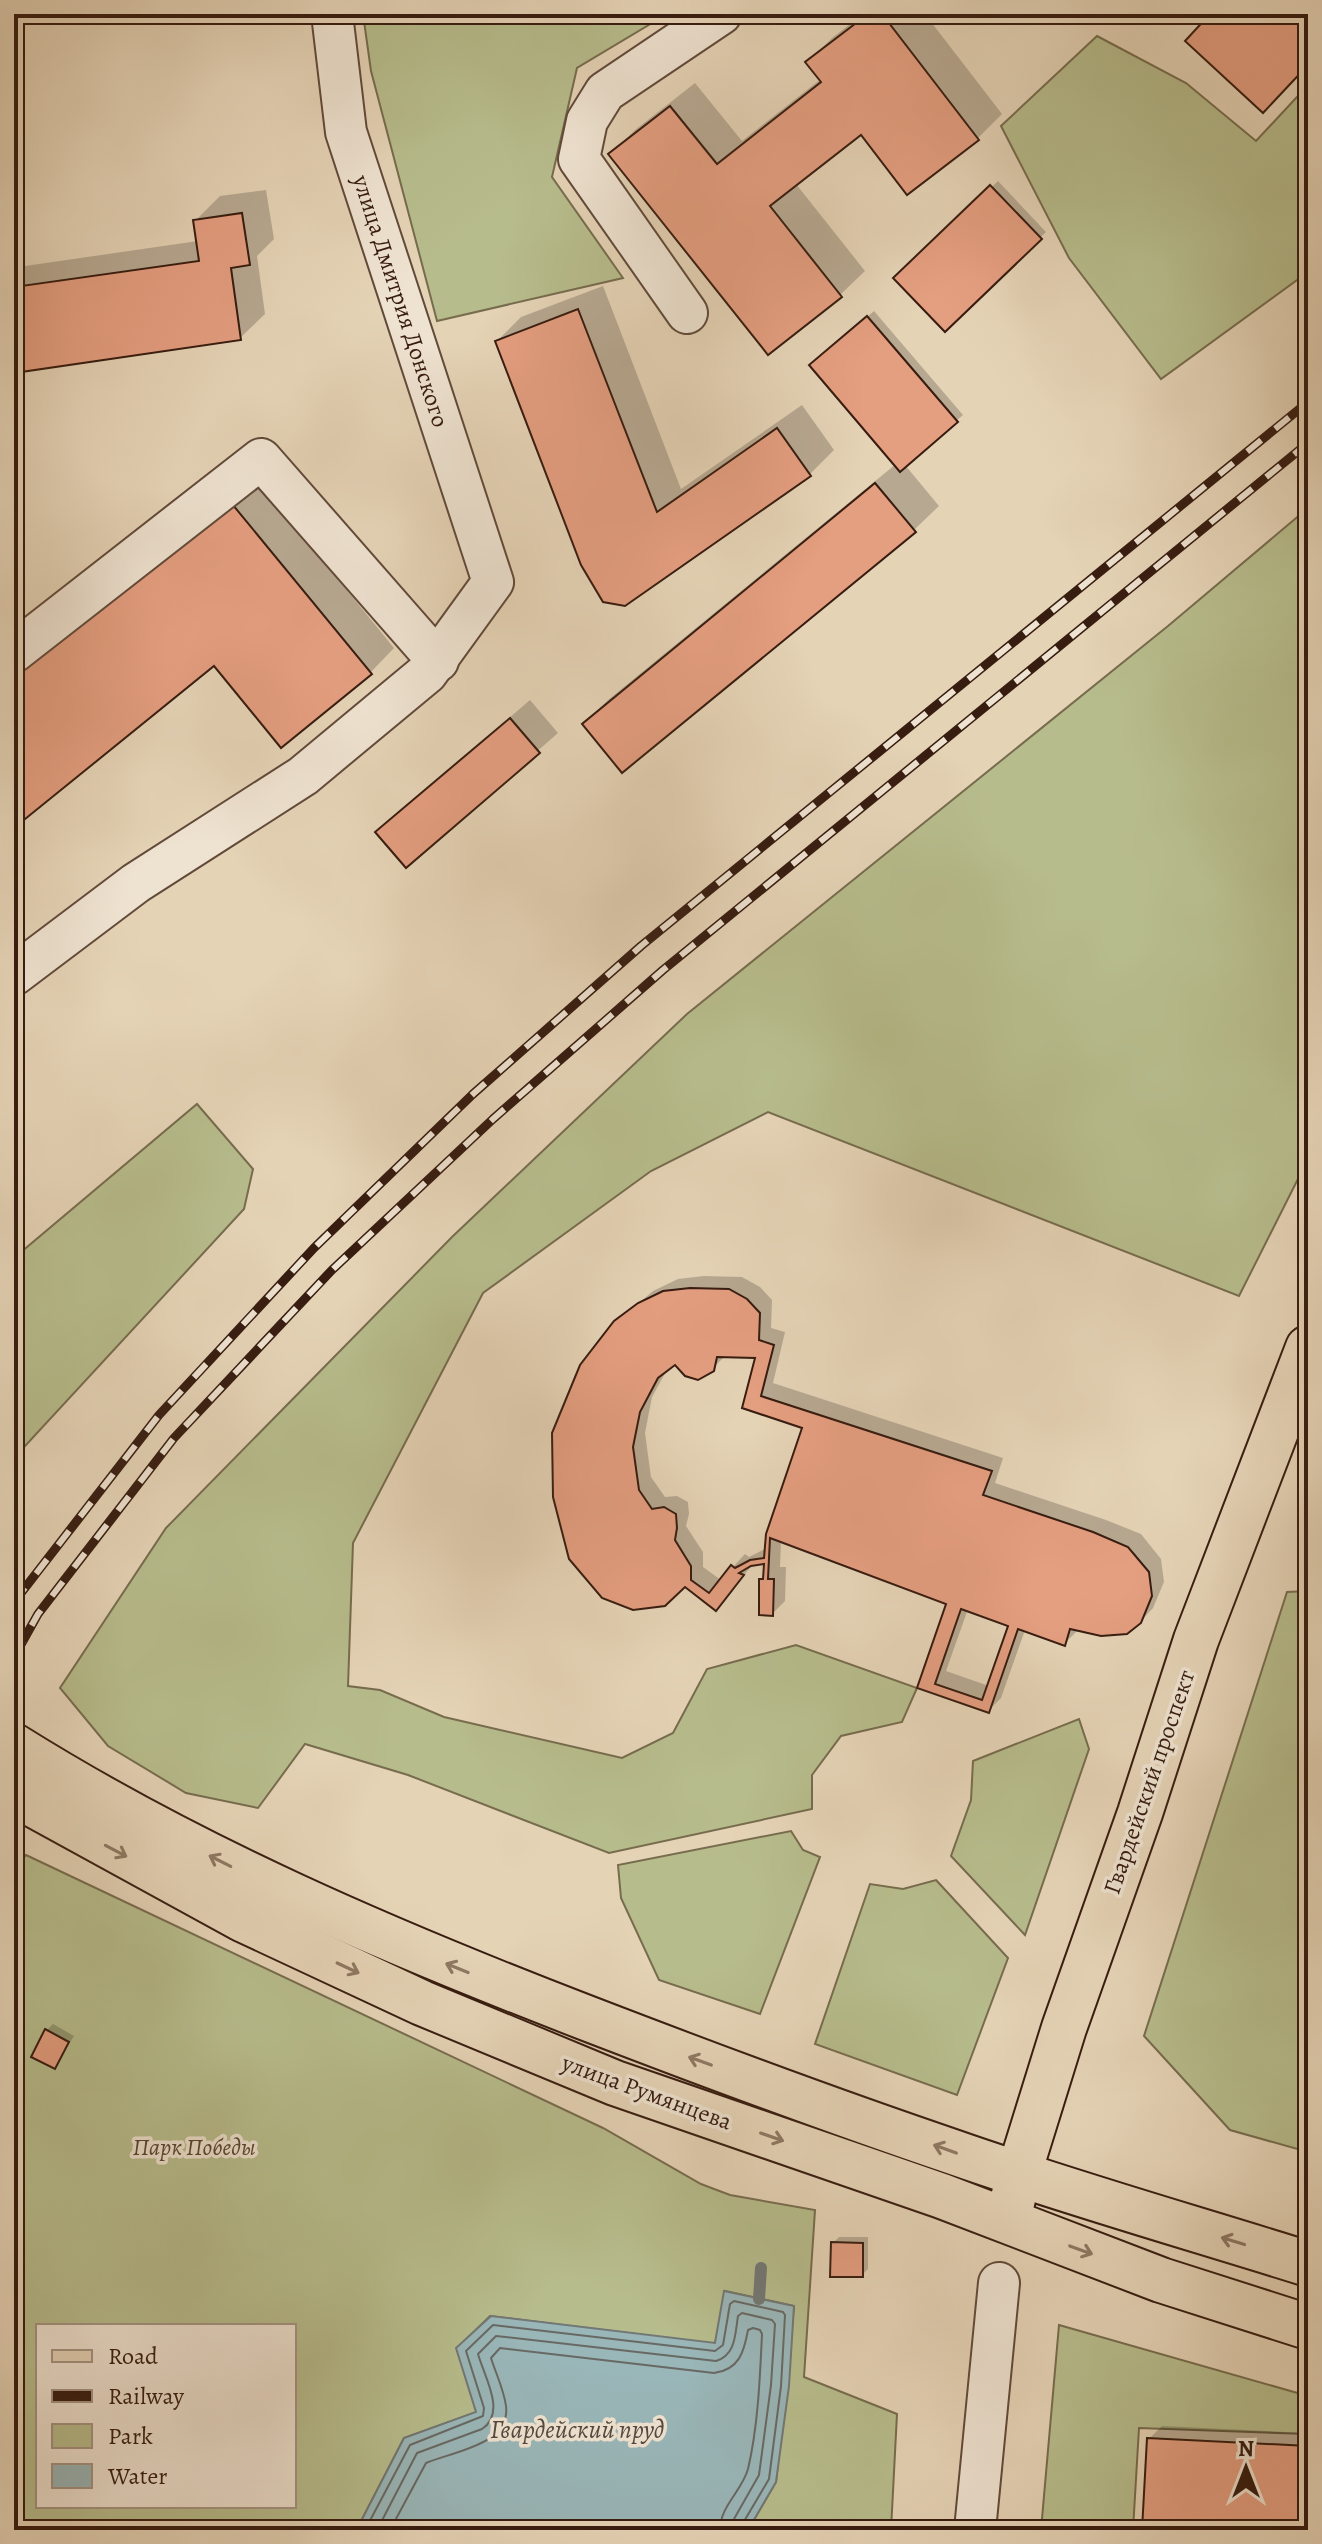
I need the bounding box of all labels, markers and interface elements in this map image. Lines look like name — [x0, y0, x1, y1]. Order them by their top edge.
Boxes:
street label: улица Дмитрия Донского — [345, 170, 457, 431]
street label: Гвардейский проспект — [1096, 1665, 1202, 1898]
one-way arrow — [104, 1844, 128, 1859]
one-way arrow — [209, 1853, 233, 1869]
one-way arrow — [445, 1960, 470, 1974]
one-way arrow — [336, 1962, 360, 1977]
street label: улица Румянцева — [557, 2046, 736, 2138]
one-way arrow — [688, 2053, 713, 2067]
park label: Парк Победы — [133, 2131, 255, 2163]
one-way arrow — [759, 2131, 783, 2145]
one-way arrow — [932, 2141, 957, 2156]
one-way arrow — [1221, 2232, 1246, 2247]
one-way arrow — [1068, 2244, 1093, 2258]
legend — [36, 2324, 296, 2508]
text: Road — [108, 2340, 158, 2372]
text: Railway — [108, 2380, 184, 2412]
water label: Гвардейский пруд — [490, 2412, 664, 2447]
text: Park — [108, 2420, 153, 2452]
north arrow — [1206, 2428, 1286, 2508]
text: N — [1238, 2434, 1254, 2464]
text: Water — [107, 2460, 168, 2492]

